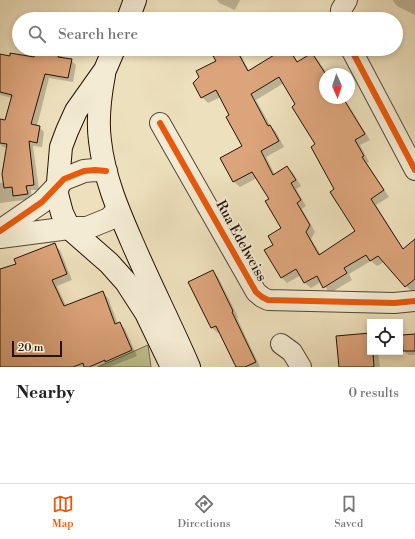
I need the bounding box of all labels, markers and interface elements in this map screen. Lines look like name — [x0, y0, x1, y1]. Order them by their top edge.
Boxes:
search box — [12, 12, 403, 56]
icon: search — [26, 23, 48, 45]
text: Search here — [58, 25, 138, 44]
north arrow — [319, 68, 355, 104]
street label: Rua Edelweiss — [211, 197, 271, 285]
map controls — [367, 319, 403, 355]
button: locate — [367, 319, 403, 355]
scale bar — [12, 339, 62, 358]
text: 20 m — [18, 341, 43, 355]
text: Nearby — [16, 382, 75, 404]
text: 0 results — [348, 385, 399, 401]
tab: Map — [52, 493, 74, 531]
tab: Directions — [178, 493, 231, 531]
tab: Saved — [334, 493, 363, 531]

